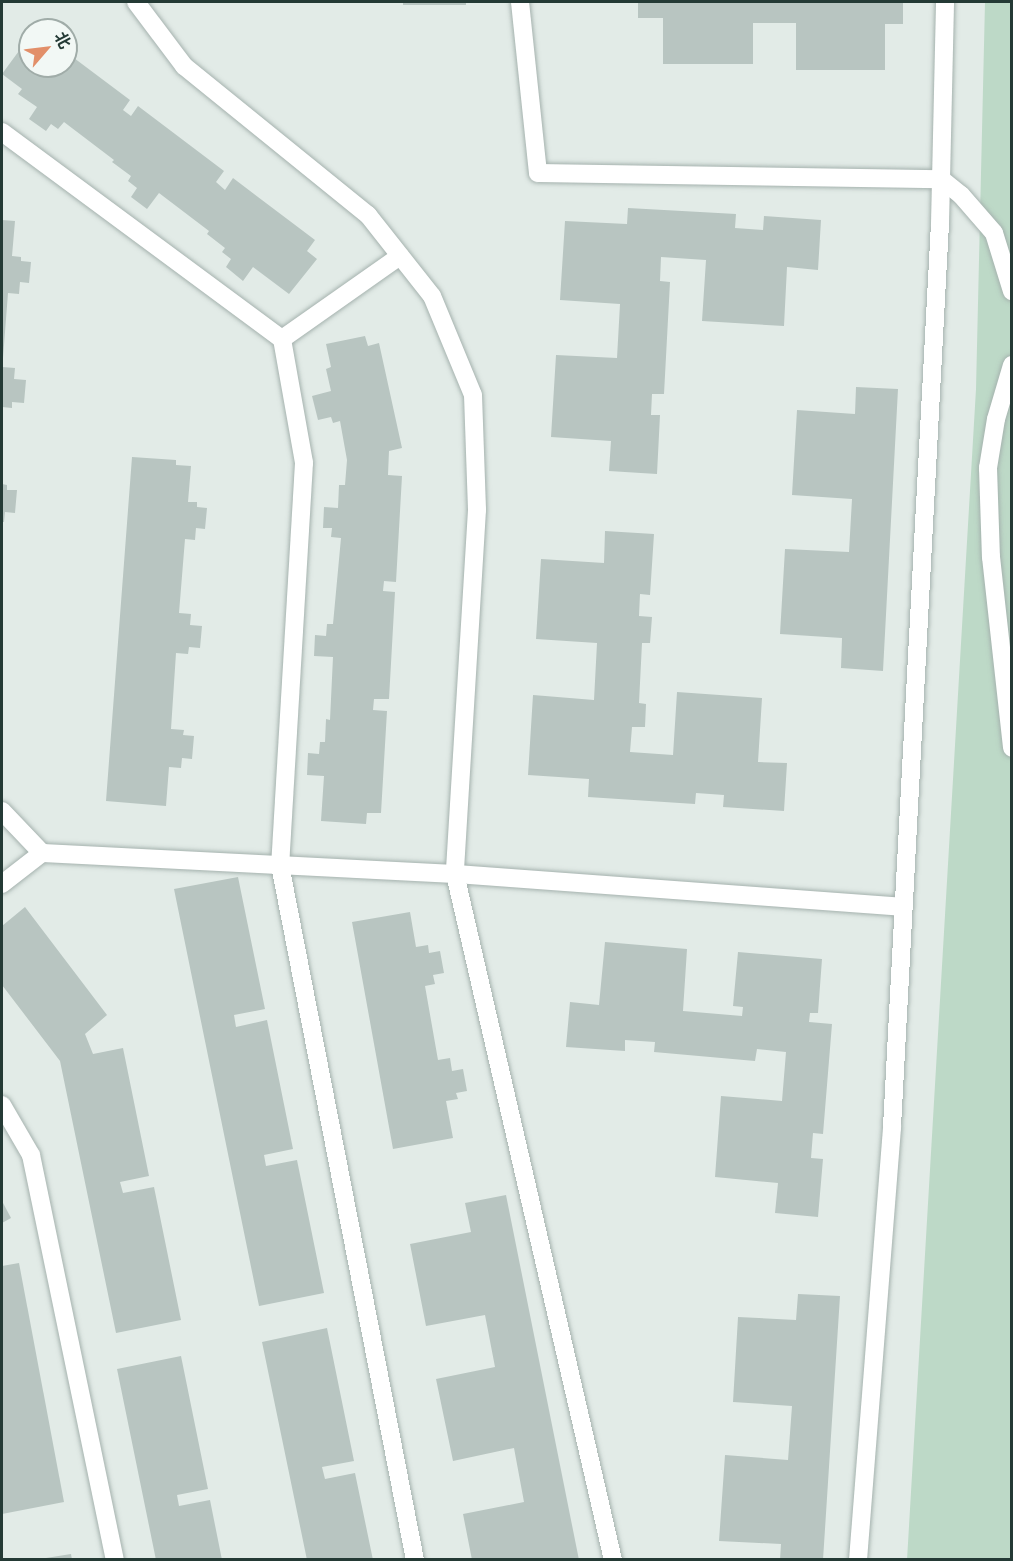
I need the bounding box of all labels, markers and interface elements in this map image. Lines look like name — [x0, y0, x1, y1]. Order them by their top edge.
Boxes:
north arrow — [18, 18, 78, 78]
text: 北 — [50, 29, 75, 52]

